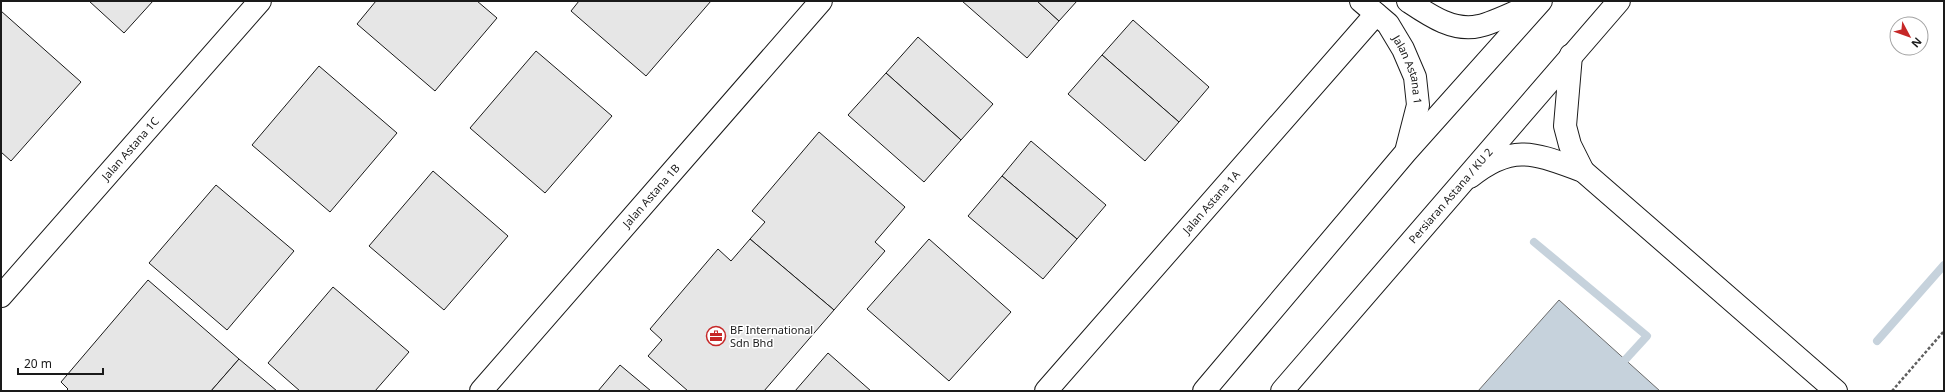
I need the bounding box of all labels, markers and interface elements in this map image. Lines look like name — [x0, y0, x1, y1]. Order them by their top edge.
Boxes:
north arrow — [1889, 16, 1929, 56]
street label: Jalan Astana 1 — [1389, 31, 1426, 105]
text: N — [1908, 35, 1926, 51]
street label: Jalan Astana 1C — [97, 114, 162, 184]
street label: Persiaran Astana / KU 2 — [1405, 145, 1496, 246]
street label: Jalan Astana 1B — [618, 160, 683, 231]
street label: Jalan Astana 1A — [1178, 166, 1243, 237]
place label: BF International Sdn Bhd — [730, 322, 813, 350]
office icon: BF International Sdn Bhd — [705, 325, 727, 347]
scale bar — [18, 350, 103, 376]
text: 20 m — [24, 355, 52, 372]

